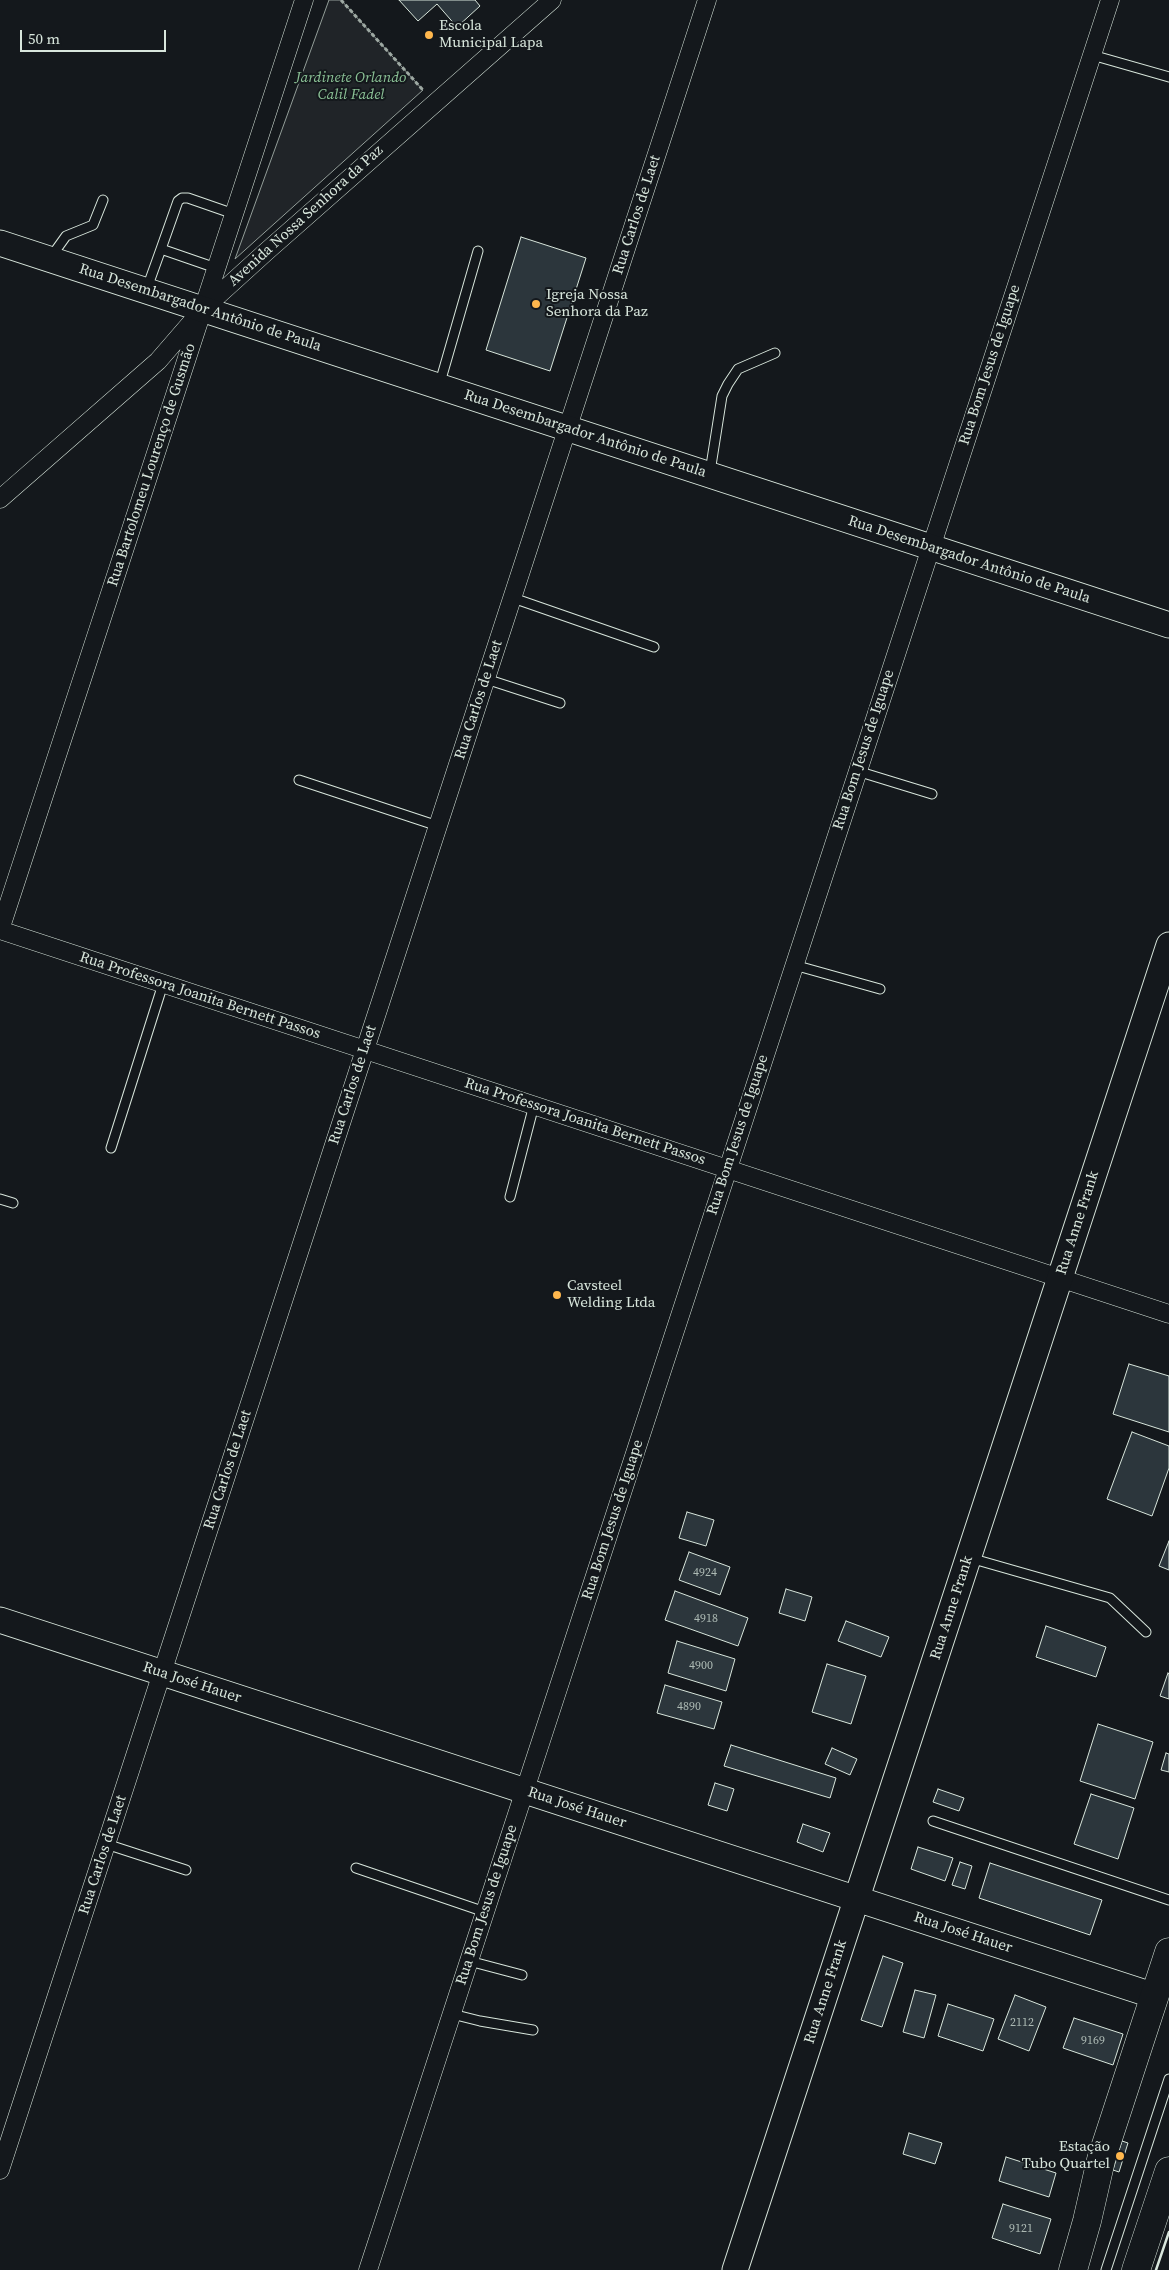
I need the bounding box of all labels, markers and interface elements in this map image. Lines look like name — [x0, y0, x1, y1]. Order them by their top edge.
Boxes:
place label: Escola Municipal Lapa — [439, 17, 543, 52]
scale bar — [22, 20, 169, 52]
text: 50 m — [28, 28, 60, 49]
marker: Escola Municipal Lapa — [423, 29, 435, 41]
park label: Jardinete Orlando Calil Fadel — [296, 69, 406, 104]
street label: Avenida Nossa Senhora da Paz — [225, 142, 387, 290]
street label: Rua Carlos de Laet — [609, 153, 665, 277]
street label: Rua Desembargador Antônio de Paula — [77, 260, 323, 356]
street label: Rua Bom Jesus de Iguape — [956, 283, 1024, 447]
place label: Igreja Nossa Senhora da Paz — [546, 286, 648, 321]
marker: Igreja Nossa Senhora da Paz — [530, 298, 542, 310]
street label: Rua Bartolomeu Lourenço de Gusmão — [104, 341, 200, 589]
street label: Rua Desembargador Antônio de Paula — [462, 386, 708, 482]
street label: Rua Desembargador Antônio de Paula — [846, 512, 1092, 608]
street label: Rua Carlos de Laet — [451, 638, 507, 762]
street label: Rua Bom Jesus de Iguape — [830, 668, 898, 832]
street label: Rua Professora Joanita Bernett Passos — [77, 948, 323, 1044]
street label: Rua Carlos de Laet — [325, 1023, 381, 1147]
street label: Rua Bom Jesus de Iguape — [704, 1053, 772, 1217]
street label: Rua Professora Joanita Bernett Passos — [462, 1074, 708, 1170]
street label: Rua Anne Frank — [1053, 1169, 1103, 1277]
place label: Cavsteel Welding Ltda — [567, 1277, 655, 1312]
marker: Cavsteel Welding Ltda — [551, 1289, 563, 1301]
street label: Rua Carlos de Laet — [200, 1408, 256, 1532]
street label: Rua Bom Jesus de Iguape — [579, 1438, 647, 1602]
street label: Rua Anne Frank — [927, 1554, 977, 1662]
house number: 4924 — [693, 1566, 717, 1580]
house number: 4918 — [694, 1612, 718, 1626]
street label: Rua José Hauer — [141, 1659, 243, 1707]
house number: 4900 — [689, 1659, 713, 1673]
house number: 4890 — [677, 1700, 701, 1714]
street label: Rua José Hauer — [526, 1784, 628, 1832]
street label: Rua Carlos de Laet — [75, 1793, 131, 1917]
street label: Rua Bom Jesus de Iguape — [453, 1823, 521, 1987]
street label: Rua José Hauer — [912, 1909, 1014, 1957]
street label: Rua Anne Frank — [801, 1938, 851, 2046]
house number: 2112 — [1010, 2016, 1034, 2030]
house number: 9169 — [1081, 2034, 1105, 2048]
place label: Estação Tubo Quartel — [1022, 2138, 1110, 2173]
marker: Estação Tubo Quartel — [1114, 2150, 1126, 2162]
house number: 9121 — [1009, 2222, 1033, 2236]

